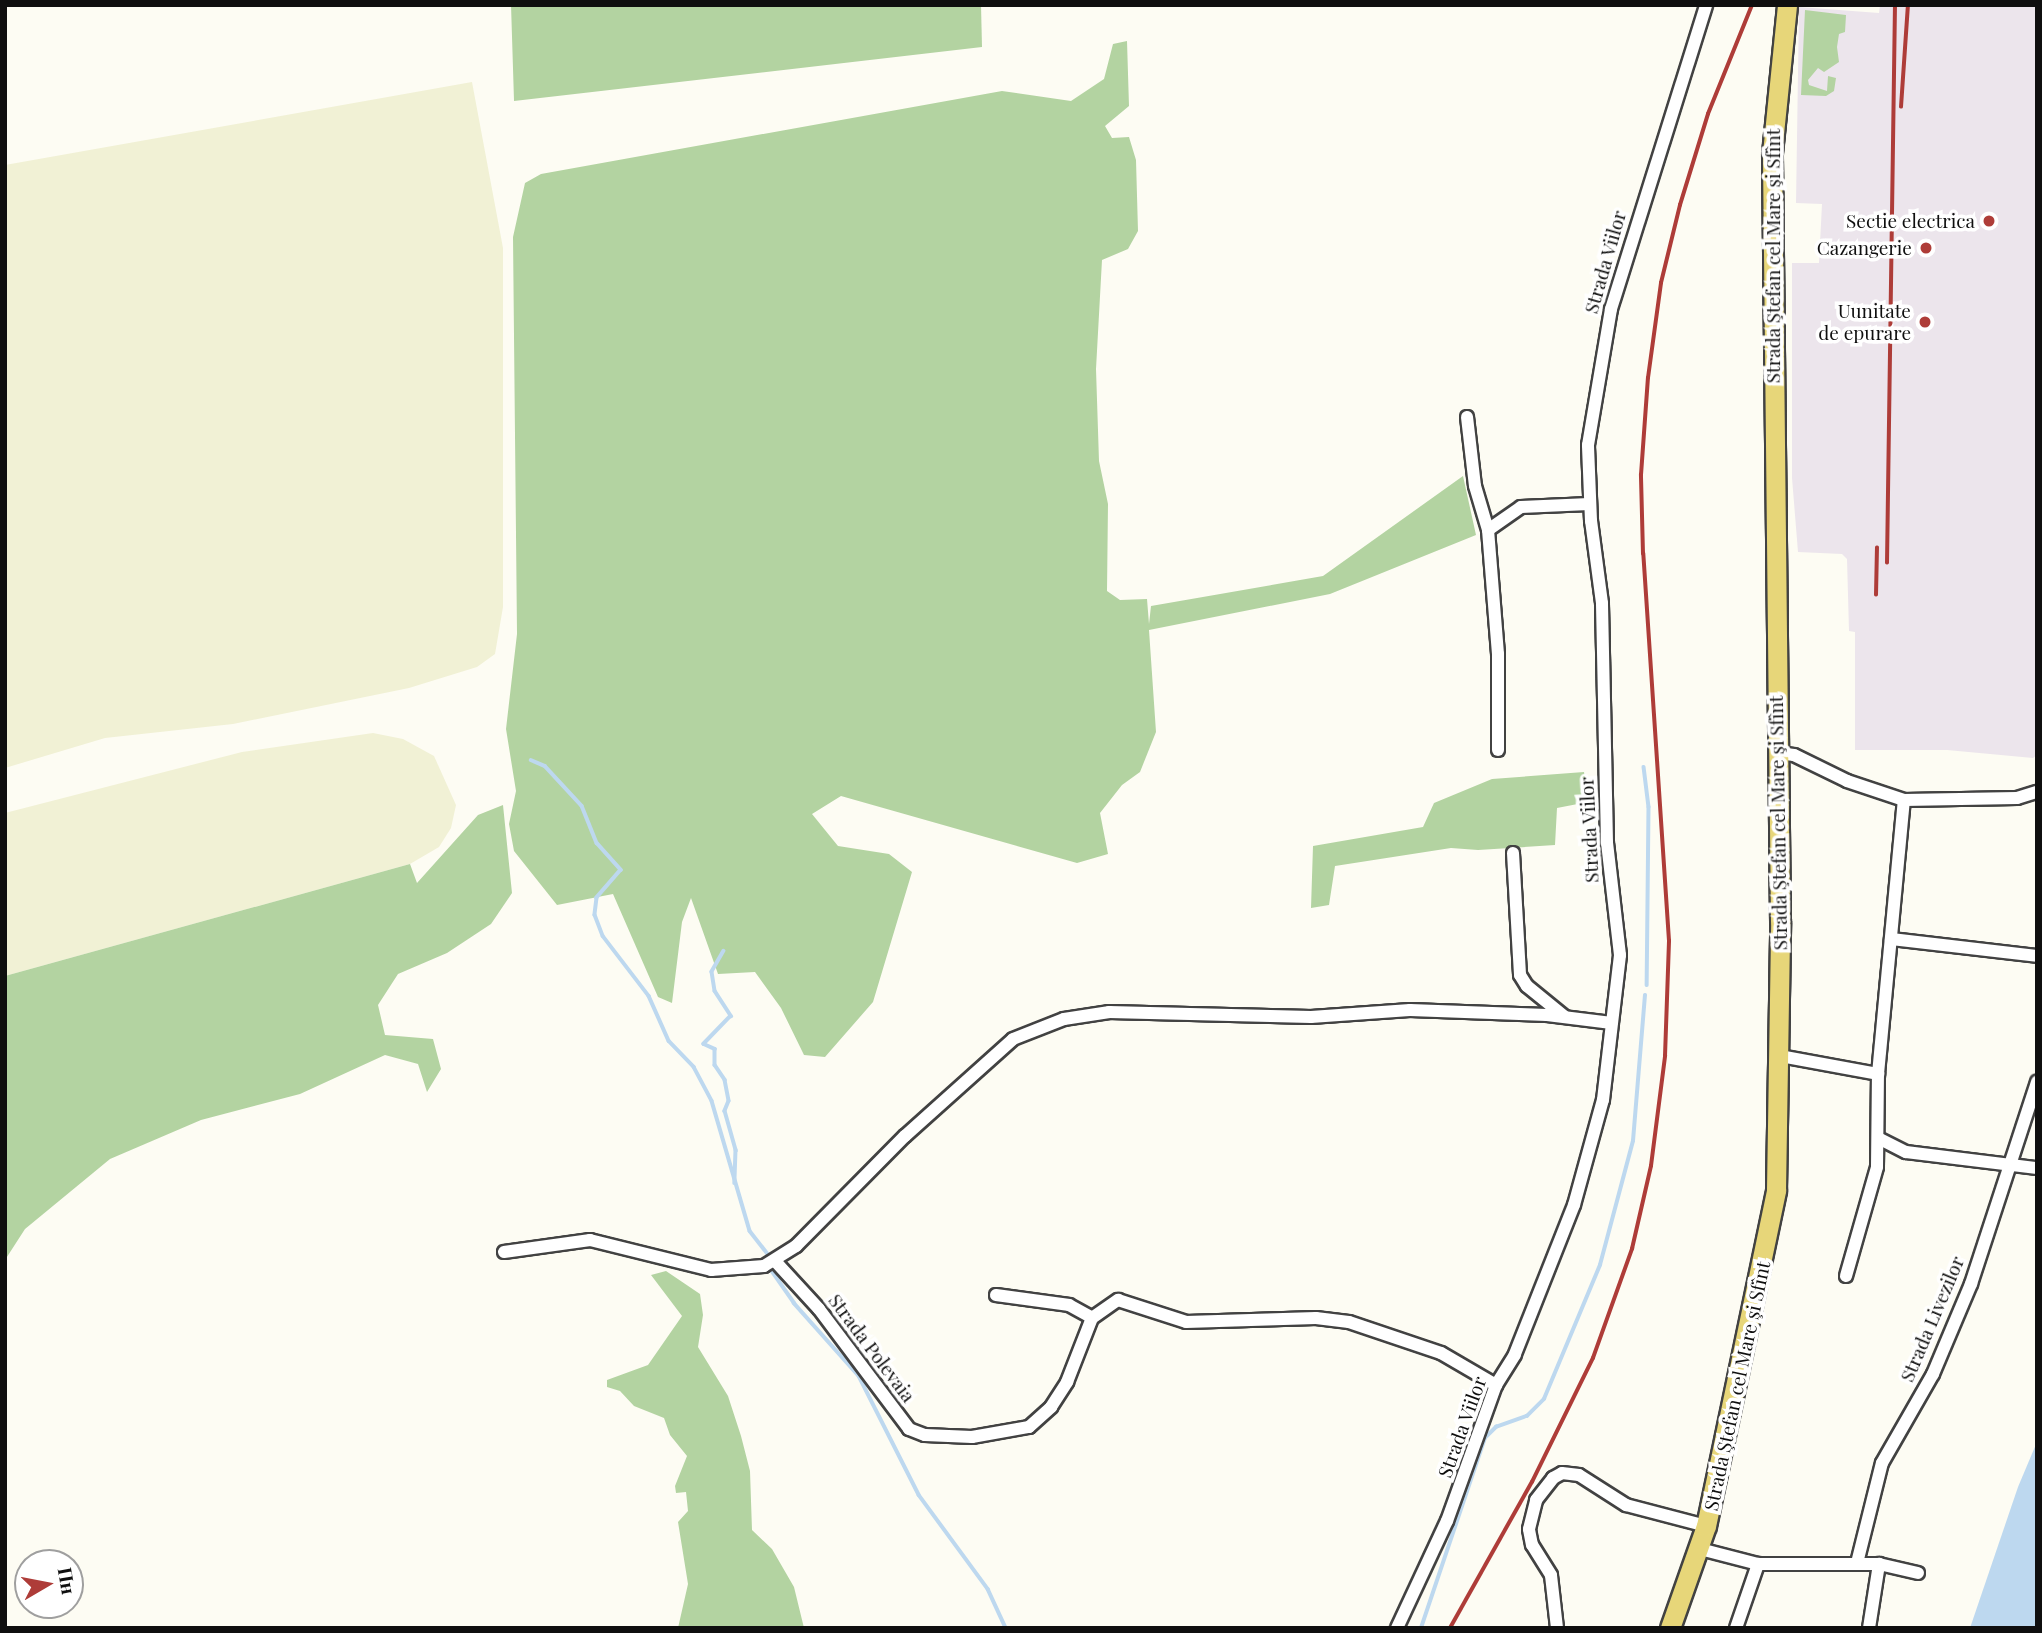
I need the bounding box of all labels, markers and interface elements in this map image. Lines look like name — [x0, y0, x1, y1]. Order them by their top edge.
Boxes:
street label: Strada Ştefan cel Mare şi Sfînt — [1762, 129, 1784, 383]
street label: Strada Viilor — [1579, 208, 1631, 316]
place label: Sectie electrica — [1846, 210, 1975, 232]
marker: Sectie electrica — [1981, 213, 1997, 229]
place label: Cazangerie — [1817, 237, 1912, 259]
marker: Cazangerie — [1918, 240, 1934, 256]
place label: Uunitate de epurare — [1818, 300, 1911, 344]
marker: Uunitate de epurare — [1917, 314, 1933, 330]
street label: Strada Ştefan cel Mare şi Sfînt — [1764, 695, 1792, 951]
street label: Strada Viilor — [1575, 776, 1603, 884]
street label: Strada Livezilor — [1895, 1253, 1969, 1385]
street label: Strada Ştefan cel Mare şi Sfînt — [1699, 1259, 1775, 1513]
street label: Strada Polevaia — [824, 1289, 920, 1407]
street label: Strada Viilor — [1433, 1373, 1491, 1481]
north arrow — [14, 1549, 84, 1619]
text: Пн — [53, 1565, 83, 1596]

